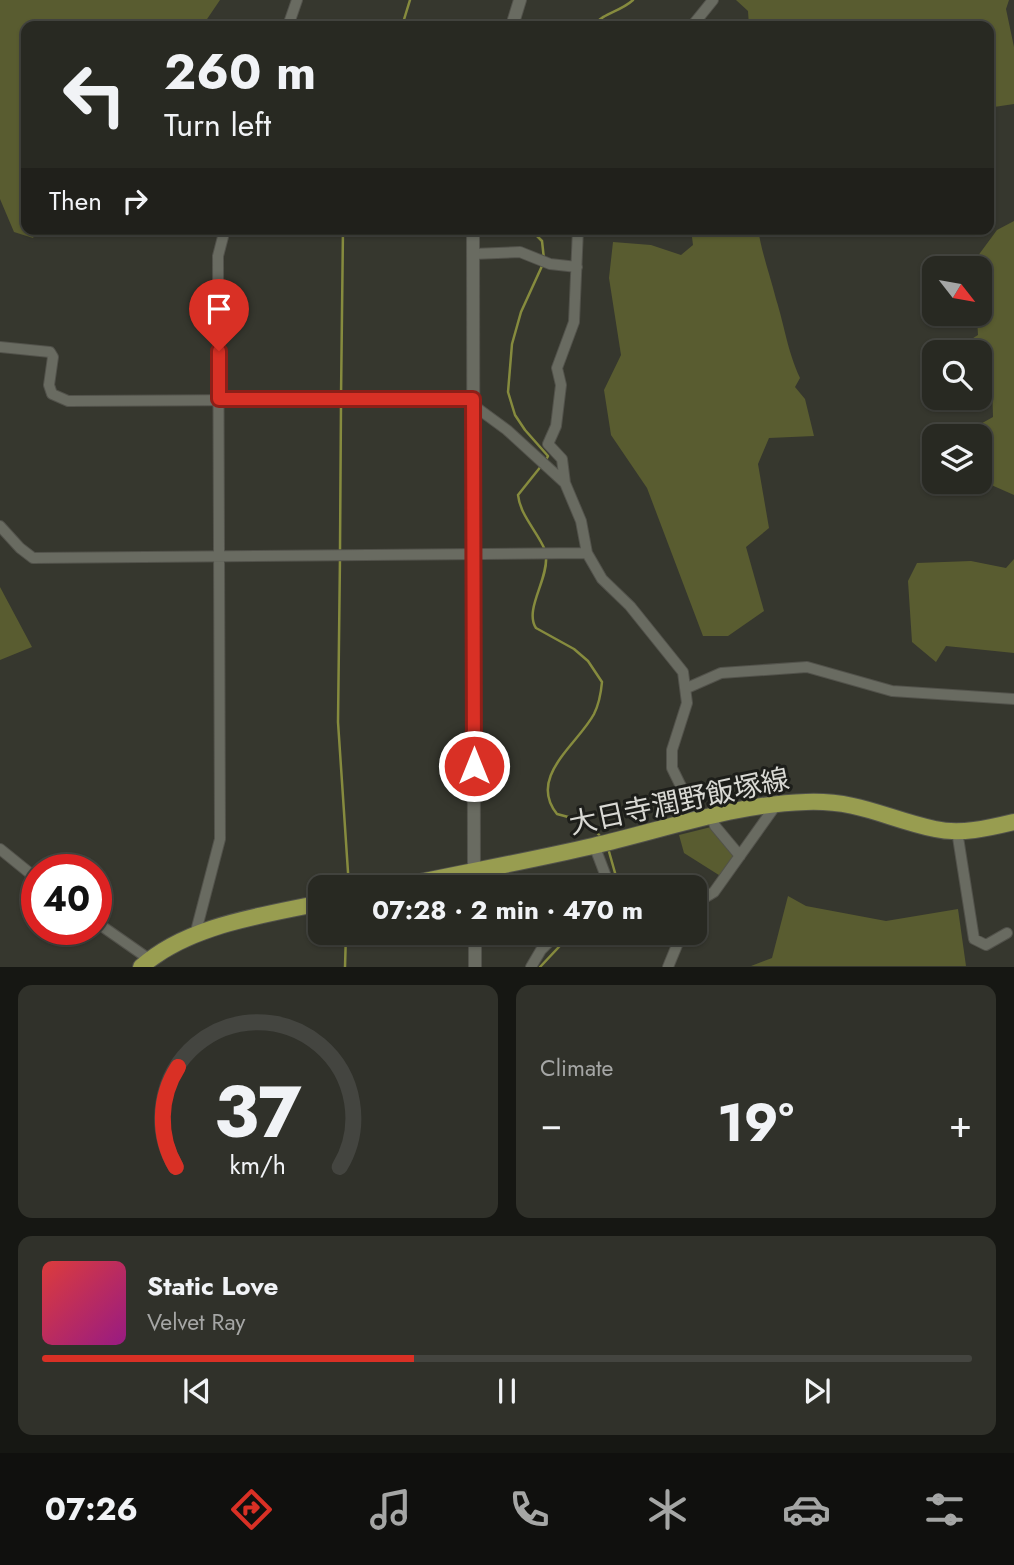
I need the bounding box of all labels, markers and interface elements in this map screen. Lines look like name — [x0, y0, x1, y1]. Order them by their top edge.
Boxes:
text: 260 m — [164, 37, 316, 107]
icon: left — [49, 49, 140, 140]
text: Turn left — [164, 102, 271, 148]
text: Then — [49, 182, 102, 220]
icon: right — [116, 182, 154, 220]
north arrow — [922, 256, 992, 326]
map controls — [922, 256, 992, 494]
pin — [189, 279, 249, 351]
icon: arrive — [200, 290, 238, 328]
button: search — [922, 340, 992, 410]
button: layers — [922, 424, 992, 494]
position arrow — [437, 729, 511, 803]
street label: 大日寺潤野飯塚線 — [565, 758, 793, 845]
speed limit sign: 40 — [21, 854, 112, 945]
text: 07:28 · 2 min · 470 m — [372, 891, 643, 929]
text: Climate — [540, 1051, 613, 1085]
text: 37 — [214, 1060, 302, 1165]
text: 19° — [717, 1085, 794, 1161]
text: − — [540, 1096, 562, 1151]
text: + — [949, 1096, 972, 1151]
text: km/h — [230, 1147, 286, 1183]
text: Static Love — [147, 1267, 279, 1305]
text: Velvet Ray — [147, 1305, 245, 1339]
icon: previous — [178, 1372, 216, 1410]
icon: pause — [488, 1372, 526, 1410]
icon: next — [798, 1372, 836, 1410]
icon: directions — [227, 1485, 276, 1534]
icon: music — [366, 1485, 415, 1534]
icon: phone — [505, 1485, 554, 1534]
icon: climate — [643, 1485, 692, 1534]
icon: car — [782, 1485, 831, 1534]
icon: filters — [920, 1485, 969, 1534]
text: 07:26 — [45, 1486, 138, 1532]

